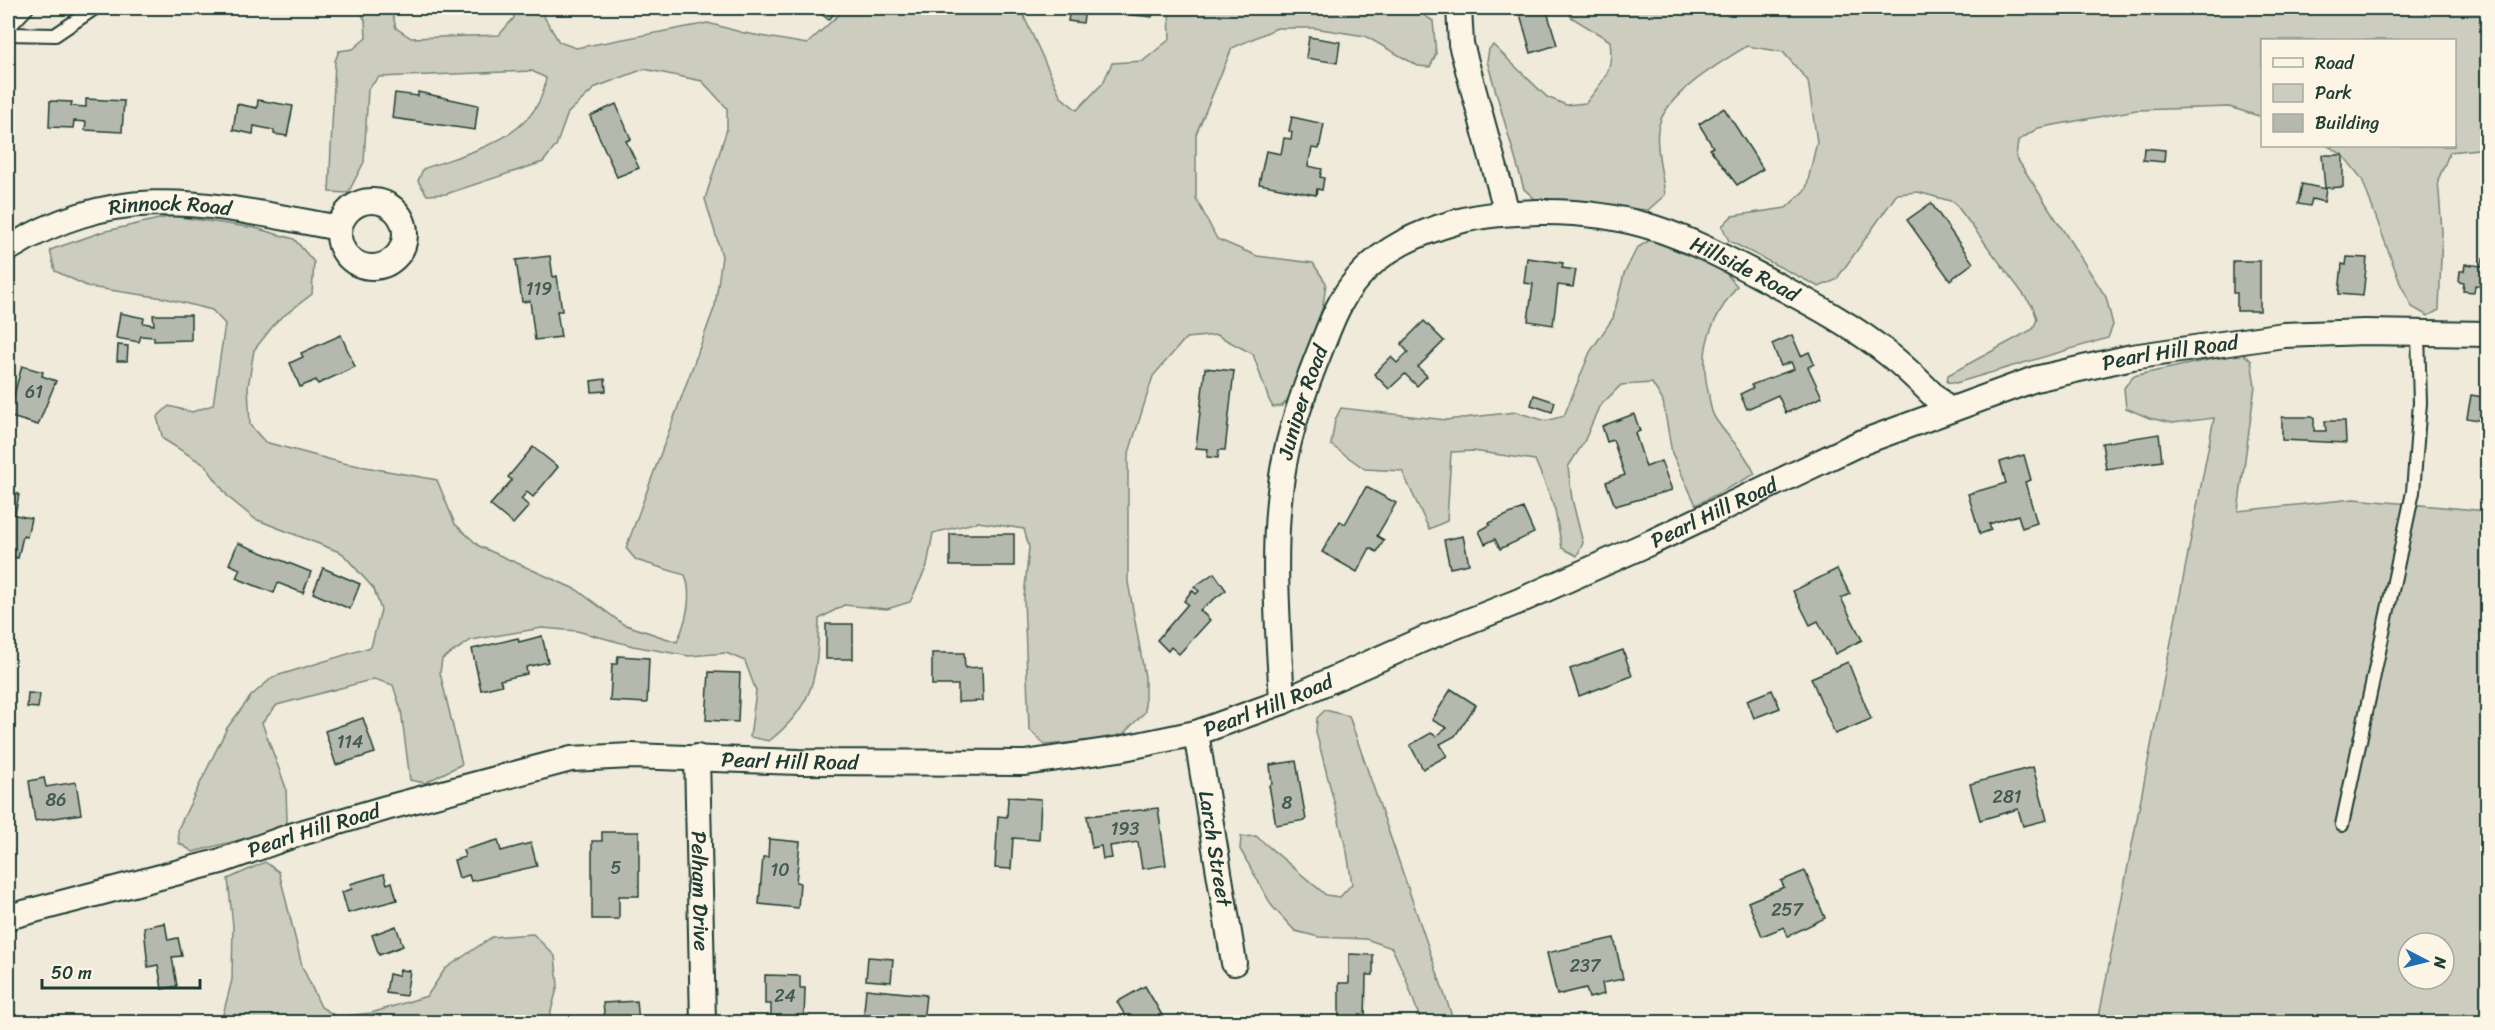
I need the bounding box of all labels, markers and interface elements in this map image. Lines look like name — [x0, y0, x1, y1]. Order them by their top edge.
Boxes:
legend — [2261, 39, 2456, 147]
text: Road — [2315, 47, 2355, 79]
text: Park — [2315, 77, 2352, 109]
text: Building — [2315, 107, 2379, 139]
street label: Rinnock Road — [105, 184, 236, 228]
street label: Hillside Road — [1684, 225, 1808, 314]
house number: 119 — [526, 273, 552, 305]
street label: Pearl Hill Road — [2098, 323, 2242, 382]
street label: Juniper Road — [1266, 338, 1340, 464]
house number: 61 — [25, 376, 43, 408]
street label: Pearl Hill Road — [1644, 465, 1786, 559]
street label: Pearl Hill Road — [1198, 662, 1341, 748]
house number: 114 — [337, 726, 363, 758]
street label: Pearl Hill Road — [721, 740, 860, 781]
house number: 281 — [1993, 781, 2022, 813]
house number: 86 — [45, 784, 67, 816]
house number: 8 — [1282, 787, 1293, 819]
street label: Larch Street — [1187, 788, 1244, 911]
street label: Pearl Hill Road — [242, 791, 386, 869]
house number: 193 — [1111, 813, 1139, 845]
street label: Pelham Drive — [680, 830, 720, 952]
house number: 5 — [611, 852, 622, 884]
house number: 10 — [770, 854, 790, 886]
house number: 257 — [1771, 894, 1805, 926]
north arrow — [2396, 931, 2456, 991]
house number: 237 — [1570, 950, 1602, 982]
scale bar — [42, 952, 200, 990]
text: N — [2425, 955, 2456, 971]
text: 50 m — [51, 957, 92, 989]
house number: 24 — [774, 980, 796, 1012]

